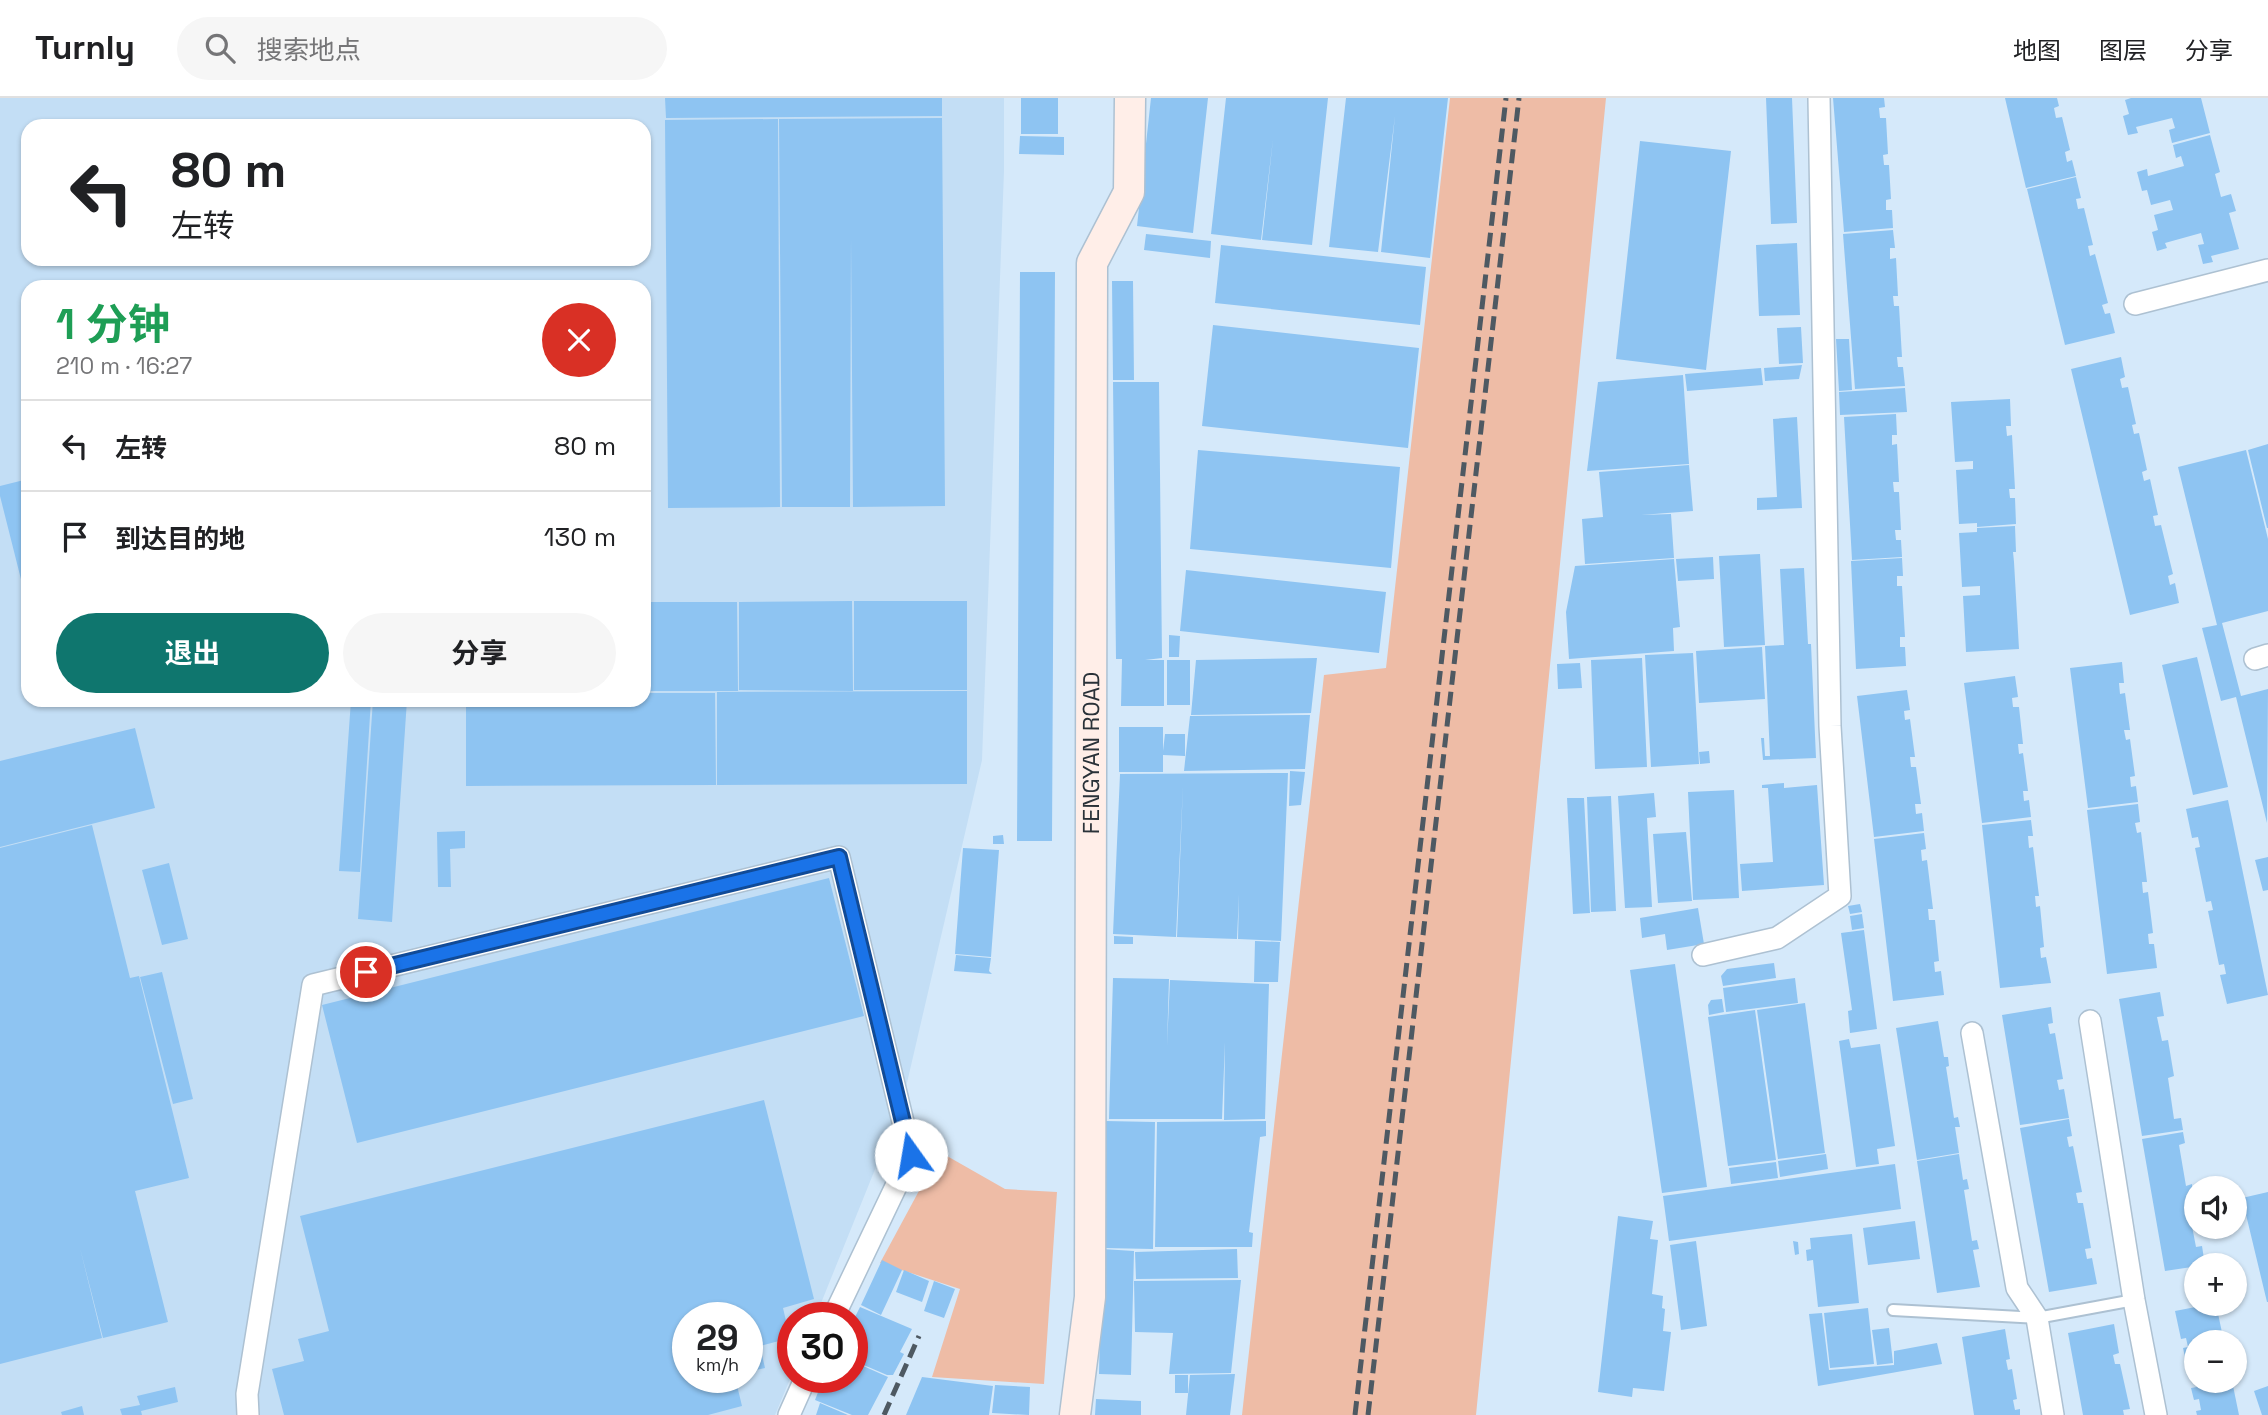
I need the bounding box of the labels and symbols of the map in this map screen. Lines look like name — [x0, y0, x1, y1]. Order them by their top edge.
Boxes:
street label: FENGYAN ROAD — [1076, 672, 1106, 834]
pin — [336, 942, 396, 1002]
position arrow — [874, 1118, 948, 1192]
speed limit sign: 30 — [777, 1302, 868, 1393]

